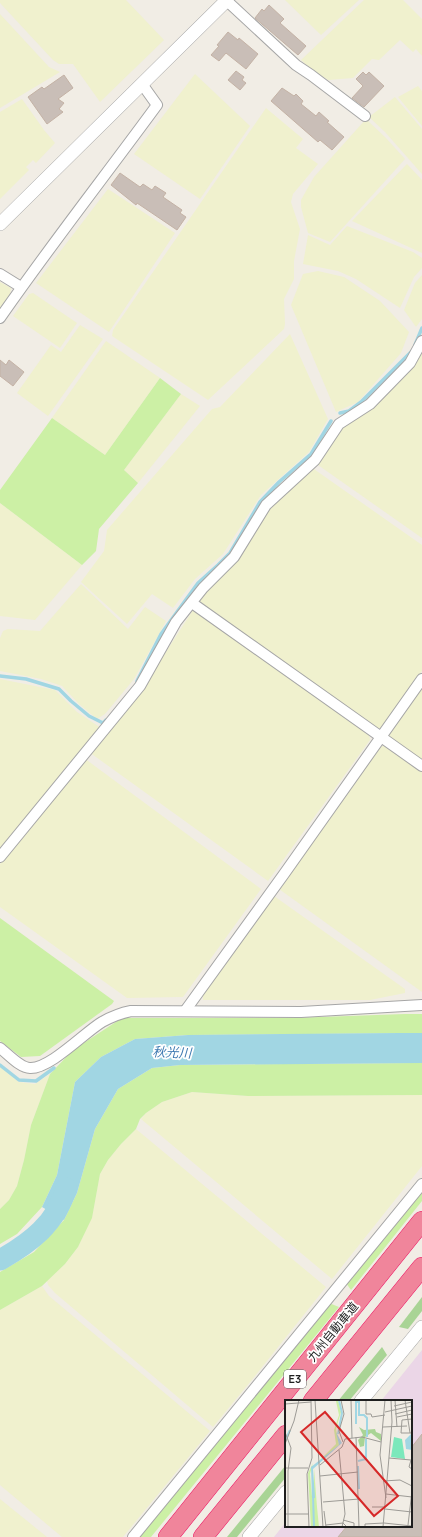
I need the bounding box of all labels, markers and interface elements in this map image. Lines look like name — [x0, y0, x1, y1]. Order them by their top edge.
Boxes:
water label: 秋光川 — [152, 1042, 194, 1062]
street label: 九州自動車道 — [303, 1298, 362, 1365]
road number: E3 — [284, 1370, 306, 1388]
inset map — [285, 1400, 412, 1527]

